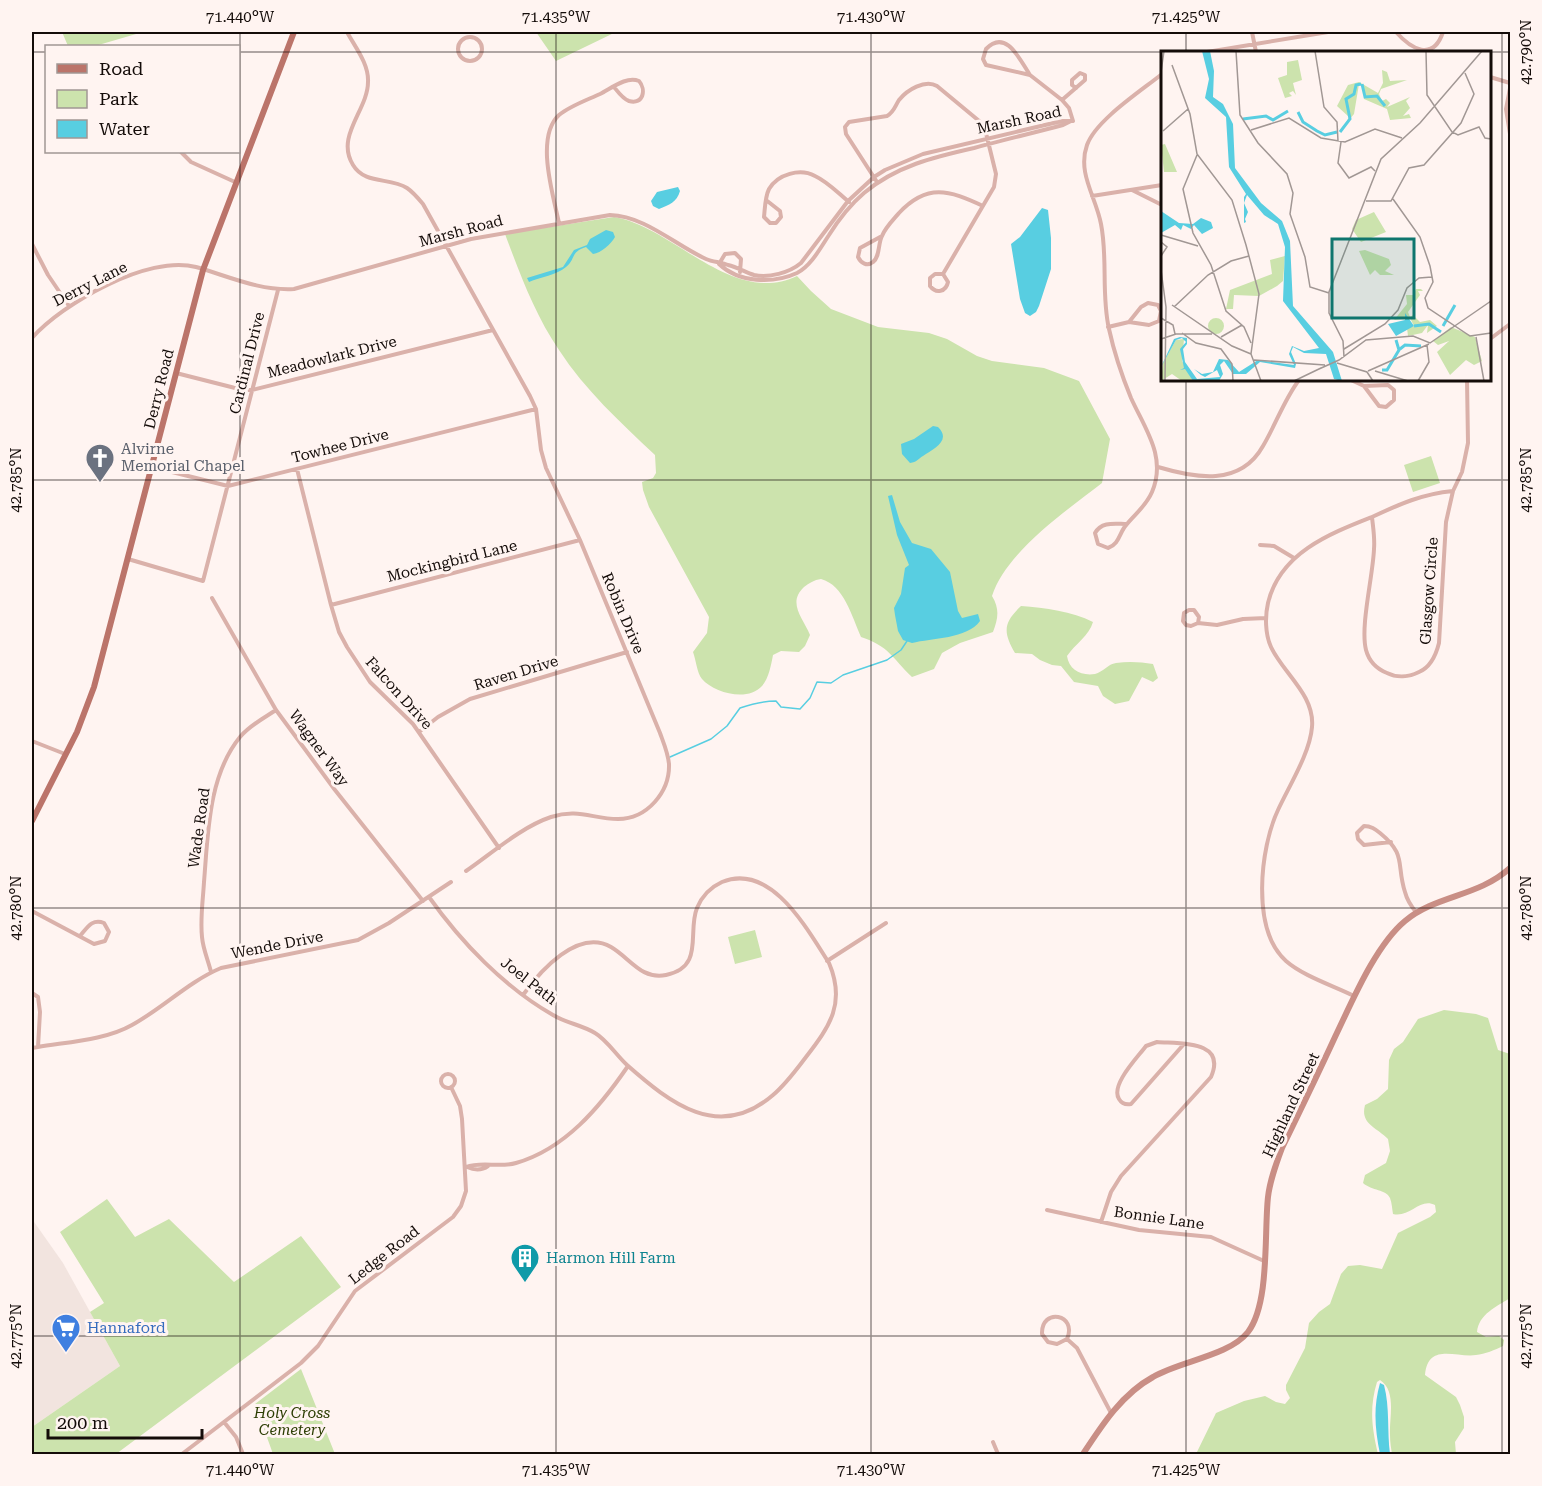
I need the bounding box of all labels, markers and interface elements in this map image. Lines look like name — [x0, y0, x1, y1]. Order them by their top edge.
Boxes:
text: 71.440°W — [206, 8, 275, 26]
text: 71.435°W — [522, 8, 591, 26]
text: 71.430°W — [837, 8, 906, 26]
text: 71.425°W — [1152, 8, 1221, 26]
text: 42.790°N — [1517, 19, 1535, 85]
legend — [45, 45, 240, 153]
inset map — [1161, 51, 1491, 381]
text: Road — [99, 58, 144, 79]
text: Park — [99, 88, 139, 109]
street label: Marsh Road — [975, 102, 1063, 138]
text: Water — [99, 118, 150, 139]
street label: Marsh Road — [417, 211, 505, 251]
street label: Derry Lane — [50, 258, 130, 310]
street label: Cardinal Drive — [226, 310, 268, 416]
street label: Meadowlark Drive — [265, 332, 399, 382]
street label: Derry Road — [140, 347, 178, 431]
street label: Towhee Drive — [290, 425, 390, 467]
place label: Alvirne Memorial Chapel — [121, 440, 245, 475]
church icon: Alvirne Memorial Chapel — [84, 442, 116, 484]
text: 42.785°N — [7, 447, 25, 513]
text: 42.785°N — [1517, 447, 1535, 513]
street label: Mockingbird Lane — [385, 536, 519, 586]
street label: Glasgow Circle — [1416, 537, 1442, 645]
street label: Robin Drive — [598, 570, 648, 656]
street label: Raven Drive — [472, 652, 560, 694]
street label: Falcon Drive — [362, 653, 436, 733]
street label: Wagner Way — [285, 706, 353, 790]
street label: Wade Road — [184, 786, 214, 869]
text: 42.780°N — [7, 875, 25, 941]
text: 42.780°N — [1517, 875, 1535, 941]
street label: Wende Drive — [229, 927, 325, 963]
street label: Joel Path — [497, 953, 561, 1009]
street label: Highland Street — [1259, 1049, 1323, 1161]
street label: Bonnie Lane — [1113, 1203, 1205, 1233]
street label: Ledge Road — [345, 1222, 423, 1288]
building icon: Harmon Hill Farm — [509, 1242, 541, 1284]
place label: Harmon Hill Farm — [546, 1249, 676, 1267]
text: 42.775°N — [7, 1303, 25, 1369]
text: 42.775°N — [1517, 1303, 1535, 1369]
supermarket icon: Hannaford — [50, 1312, 82, 1354]
place label: Hannaford — [87, 1319, 166, 1337]
scale bar — [48, 1402, 202, 1440]
park label: Holy Cross Cemetery — [253, 1404, 330, 1439]
text: 200 m — [57, 1412, 108, 1433]
text: 71.440°W — [206, 1461, 275, 1479]
text: 71.435°W — [522, 1461, 591, 1479]
text: 71.430°W — [837, 1461, 906, 1479]
text: 71.425°W — [1152, 1461, 1221, 1479]

